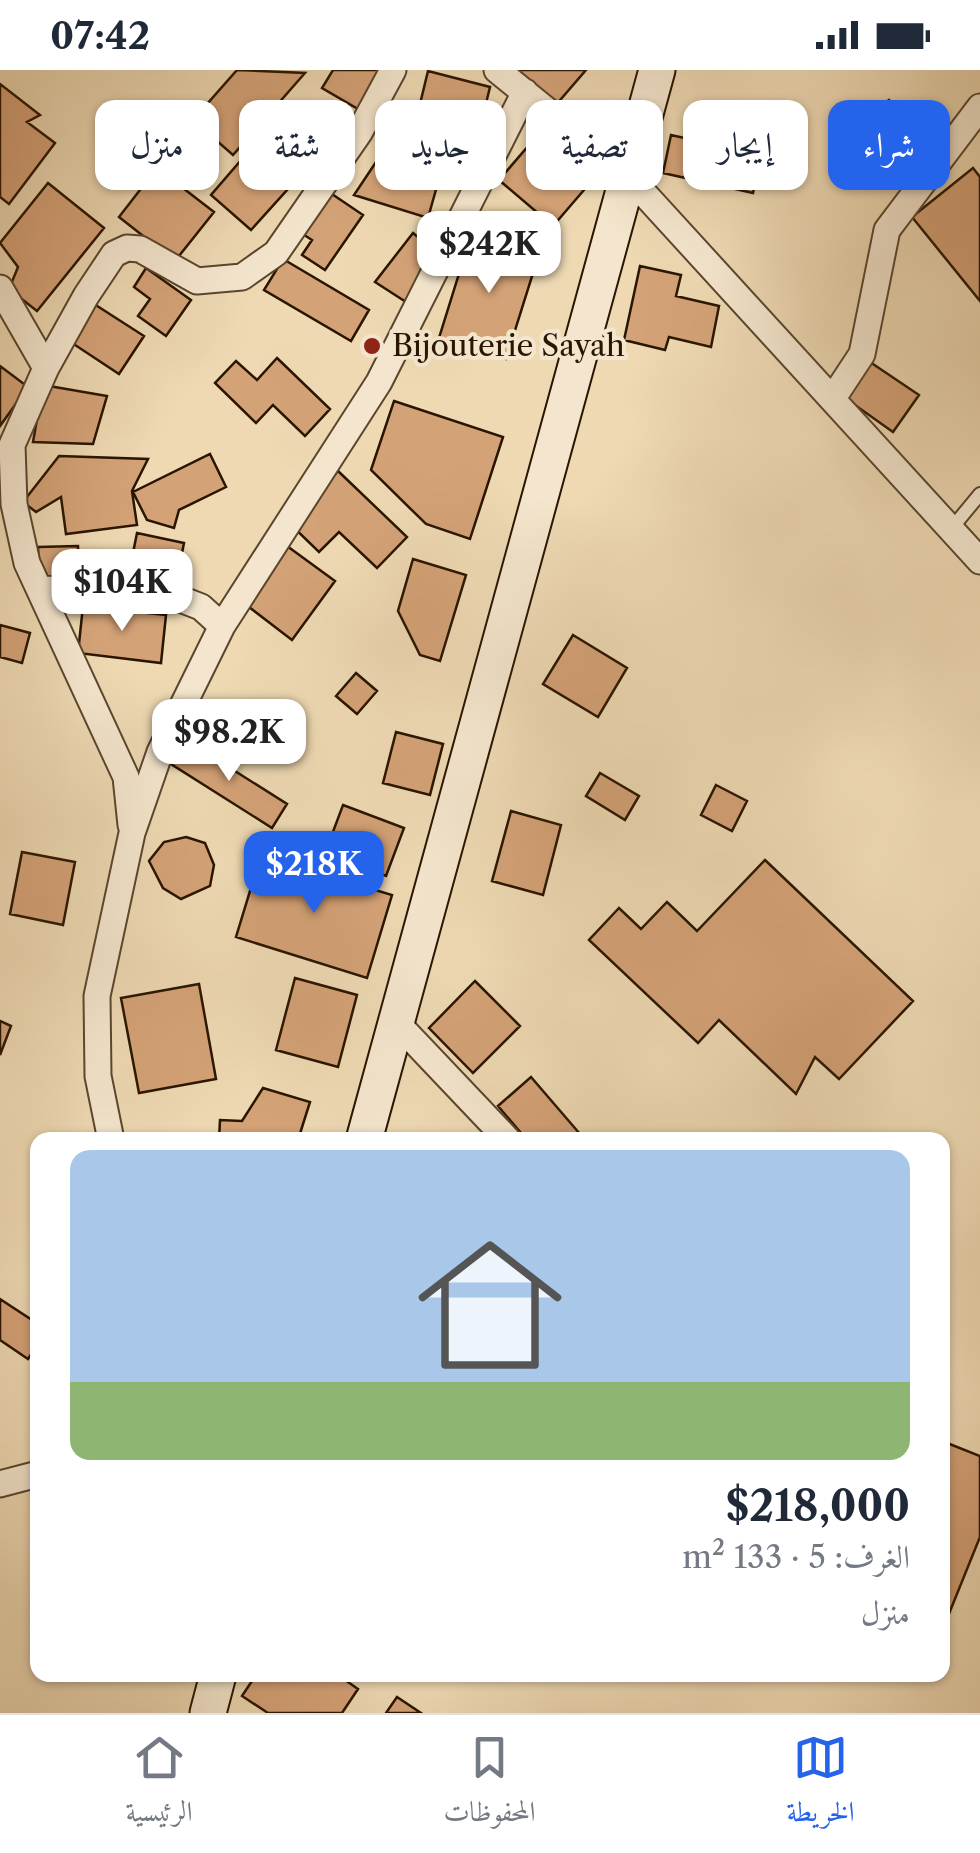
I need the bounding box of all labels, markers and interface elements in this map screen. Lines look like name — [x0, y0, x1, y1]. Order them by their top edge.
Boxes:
text: 07:42 — [50, 12, 150, 59]
chip: منزل — [95, 100, 219, 190]
chip: شقة — [239, 100, 355, 190]
chip: جديد — [375, 100, 506, 190]
chip: تصفية — [526, 100, 663, 190]
chip: إيجار — [683, 100, 808, 190]
chip: شراء — [828, 100, 950, 190]
pin: $242K — [419, 211, 559, 296]
text: $242K — [439, 224, 539, 263]
place label: Bijouterie Sayah — [392, 327, 625, 364]
marker: Bijouterie Sayah — [361, 335, 383, 357]
pin: $104K — [52, 549, 192, 634]
text: $104K — [74, 562, 170, 601]
pin: $98.2K — [148, 699, 310, 784]
text: $98.2K — [174, 712, 284, 751]
pin: $218K — [244, 831, 384, 916]
text: $218K — [266, 844, 362, 883]
icon: home — [400, 1215, 580, 1395]
text: $218,000 — [726, 1480, 910, 1532]
text: الغرف: 5 · 133 m² — [682, 1537, 910, 1576]
text: منزل — [861, 1593, 910, 1632]
tab: الرئيسية — [125, 1730, 193, 1839]
tab: المحفوظات — [443, 1730, 536, 1839]
tab: الخريطة — [786, 1730, 855, 1839]

